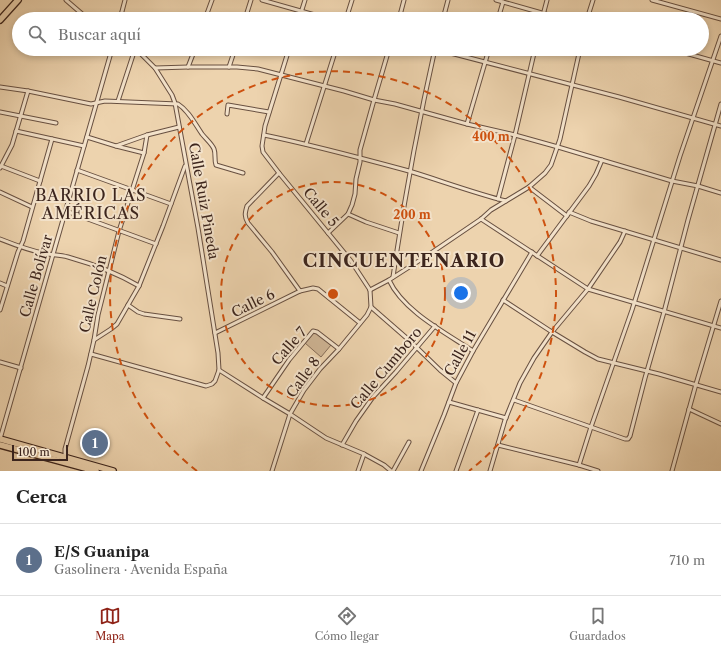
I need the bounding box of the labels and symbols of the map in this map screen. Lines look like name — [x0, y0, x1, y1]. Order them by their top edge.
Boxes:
text: 400 m — [472, 129, 510, 144]
street label: Calle Ruiz Pineda — [185, 141, 223, 261]
street label: Calle 5 — [299, 184, 343, 230]
district label: BARRIO LAS AMÉRICAS — [35, 185, 147, 223]
text: 200 m — [393, 207, 431, 222]
street label: Calle Bolívar — [16, 232, 56, 319]
district label: CINCUENTENARIO — [303, 250, 505, 272]
street label: Calle Colón — [75, 253, 111, 334]
your location — [451, 283, 471, 303]
street label: Calle 6 — [228, 285, 278, 321]
centre of rings — [326, 287, 340, 301]
street label: Calle 7 — [267, 323, 311, 369]
street label: Calle Cumboro — [346, 323, 426, 413]
street label: Calle 11 — [440, 327, 480, 379]
street label: Calle 8 — [282, 353, 324, 401]
pin: 1 — [82, 428, 108, 458]
scale bar — [12, 443, 68, 462]

